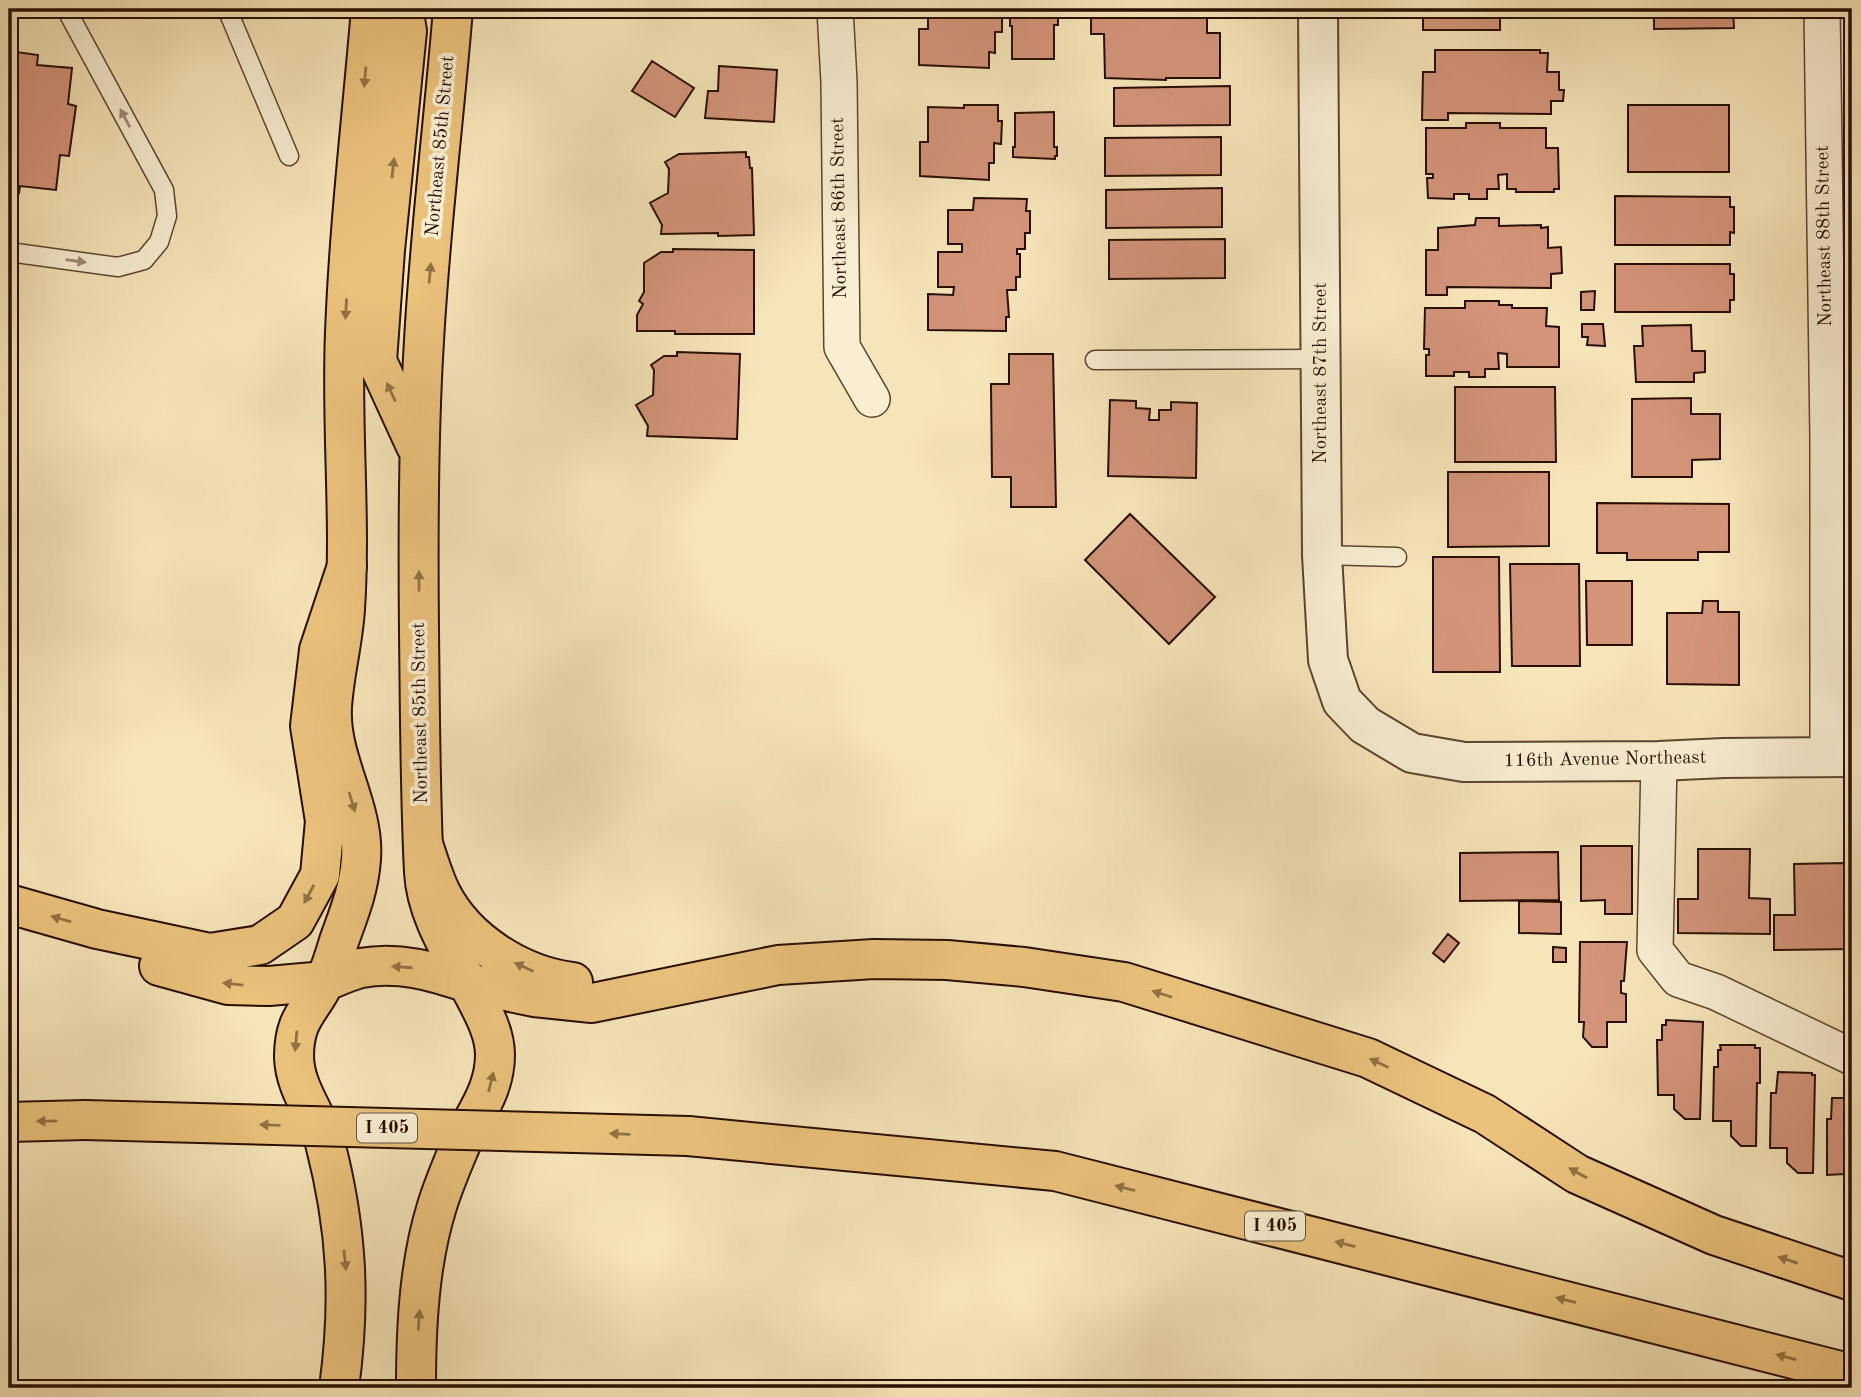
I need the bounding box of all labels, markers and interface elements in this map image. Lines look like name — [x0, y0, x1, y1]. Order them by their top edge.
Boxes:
street label: Northeast 85th Street — [424, 55, 458, 237]
one-way arrow — [359, 66, 370, 88]
one-way arrow — [119, 108, 131, 128]
street label: Northeast 86th Street — [829, 117, 851, 299]
street label: Northeast 88th Street — [1814, 145, 1836, 327]
one-way arrow — [388, 157, 399, 179]
one-way arrow — [66, 256, 88, 267]
one-way arrow — [424, 261, 435, 283]
street label: Northeast 87th Street — [1312, 282, 1331, 464]
one-way arrow — [340, 298, 351, 320]
one-way arrow — [385, 382, 397, 402]
one-way arrow — [413, 570, 425, 592]
street label: Northeast 85th Street — [410, 622, 432, 804]
street label: 116th Avenue Northeast — [1503, 749, 1707, 771]
one-way arrow — [347, 792, 357, 813]
one-way arrow — [304, 884, 315, 904]
one-way arrow — [50, 913, 71, 923]
one-way arrow — [391, 961, 413, 972]
one-way arrow — [514, 961, 534, 973]
one-way arrow — [222, 979, 244, 990]
one-way arrow — [1152, 988, 1173, 999]
one-way arrow — [290, 1031, 301, 1053]
one-way arrow — [1369, 1058, 1389, 1069]
one-way arrow — [486, 1071, 497, 1093]
road number: I 405 — [357, 1114, 417, 1142]
one-way arrow — [36, 1115, 58, 1127]
one-way arrow — [259, 1119, 281, 1131]
one-way arrow — [609, 1128, 631, 1140]
one-way arrow — [1568, 1167, 1587, 1179]
one-way arrow — [1114, 1182, 1136, 1193]
road number: I 405 — [1245, 1212, 1305, 1240]
one-way arrow — [1334, 1238, 1356, 1249]
one-way arrow — [340, 1250, 351, 1272]
one-way arrow — [1777, 1254, 1798, 1265]
one-way arrow — [1555, 1294, 1577, 1305]
one-way arrow — [414, 1309, 425, 1331]
one-way arrow — [1775, 1351, 1797, 1362]

